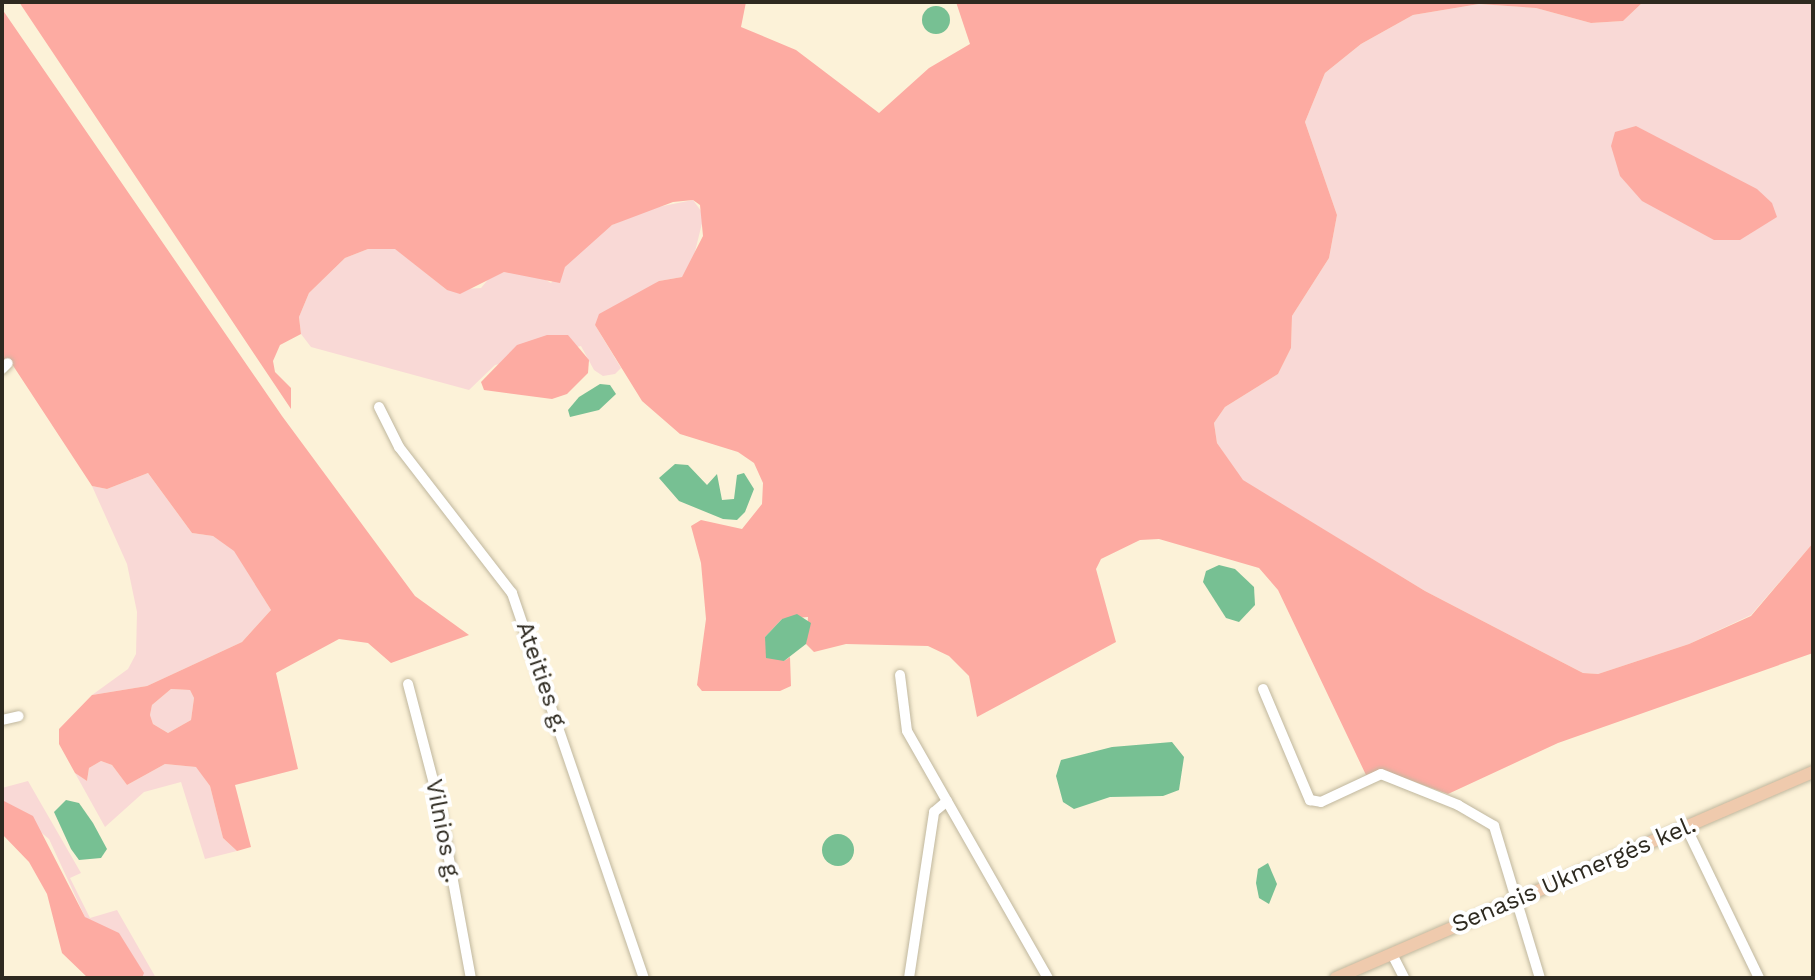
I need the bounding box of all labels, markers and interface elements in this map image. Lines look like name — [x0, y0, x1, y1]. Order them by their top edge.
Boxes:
street label: Ateities g. — [510, 618, 574, 736]
street label: Vilnios g. — [419, 777, 467, 885]
street label: Senasis Ukmergės kel. — [1448, 811, 1700, 939]

